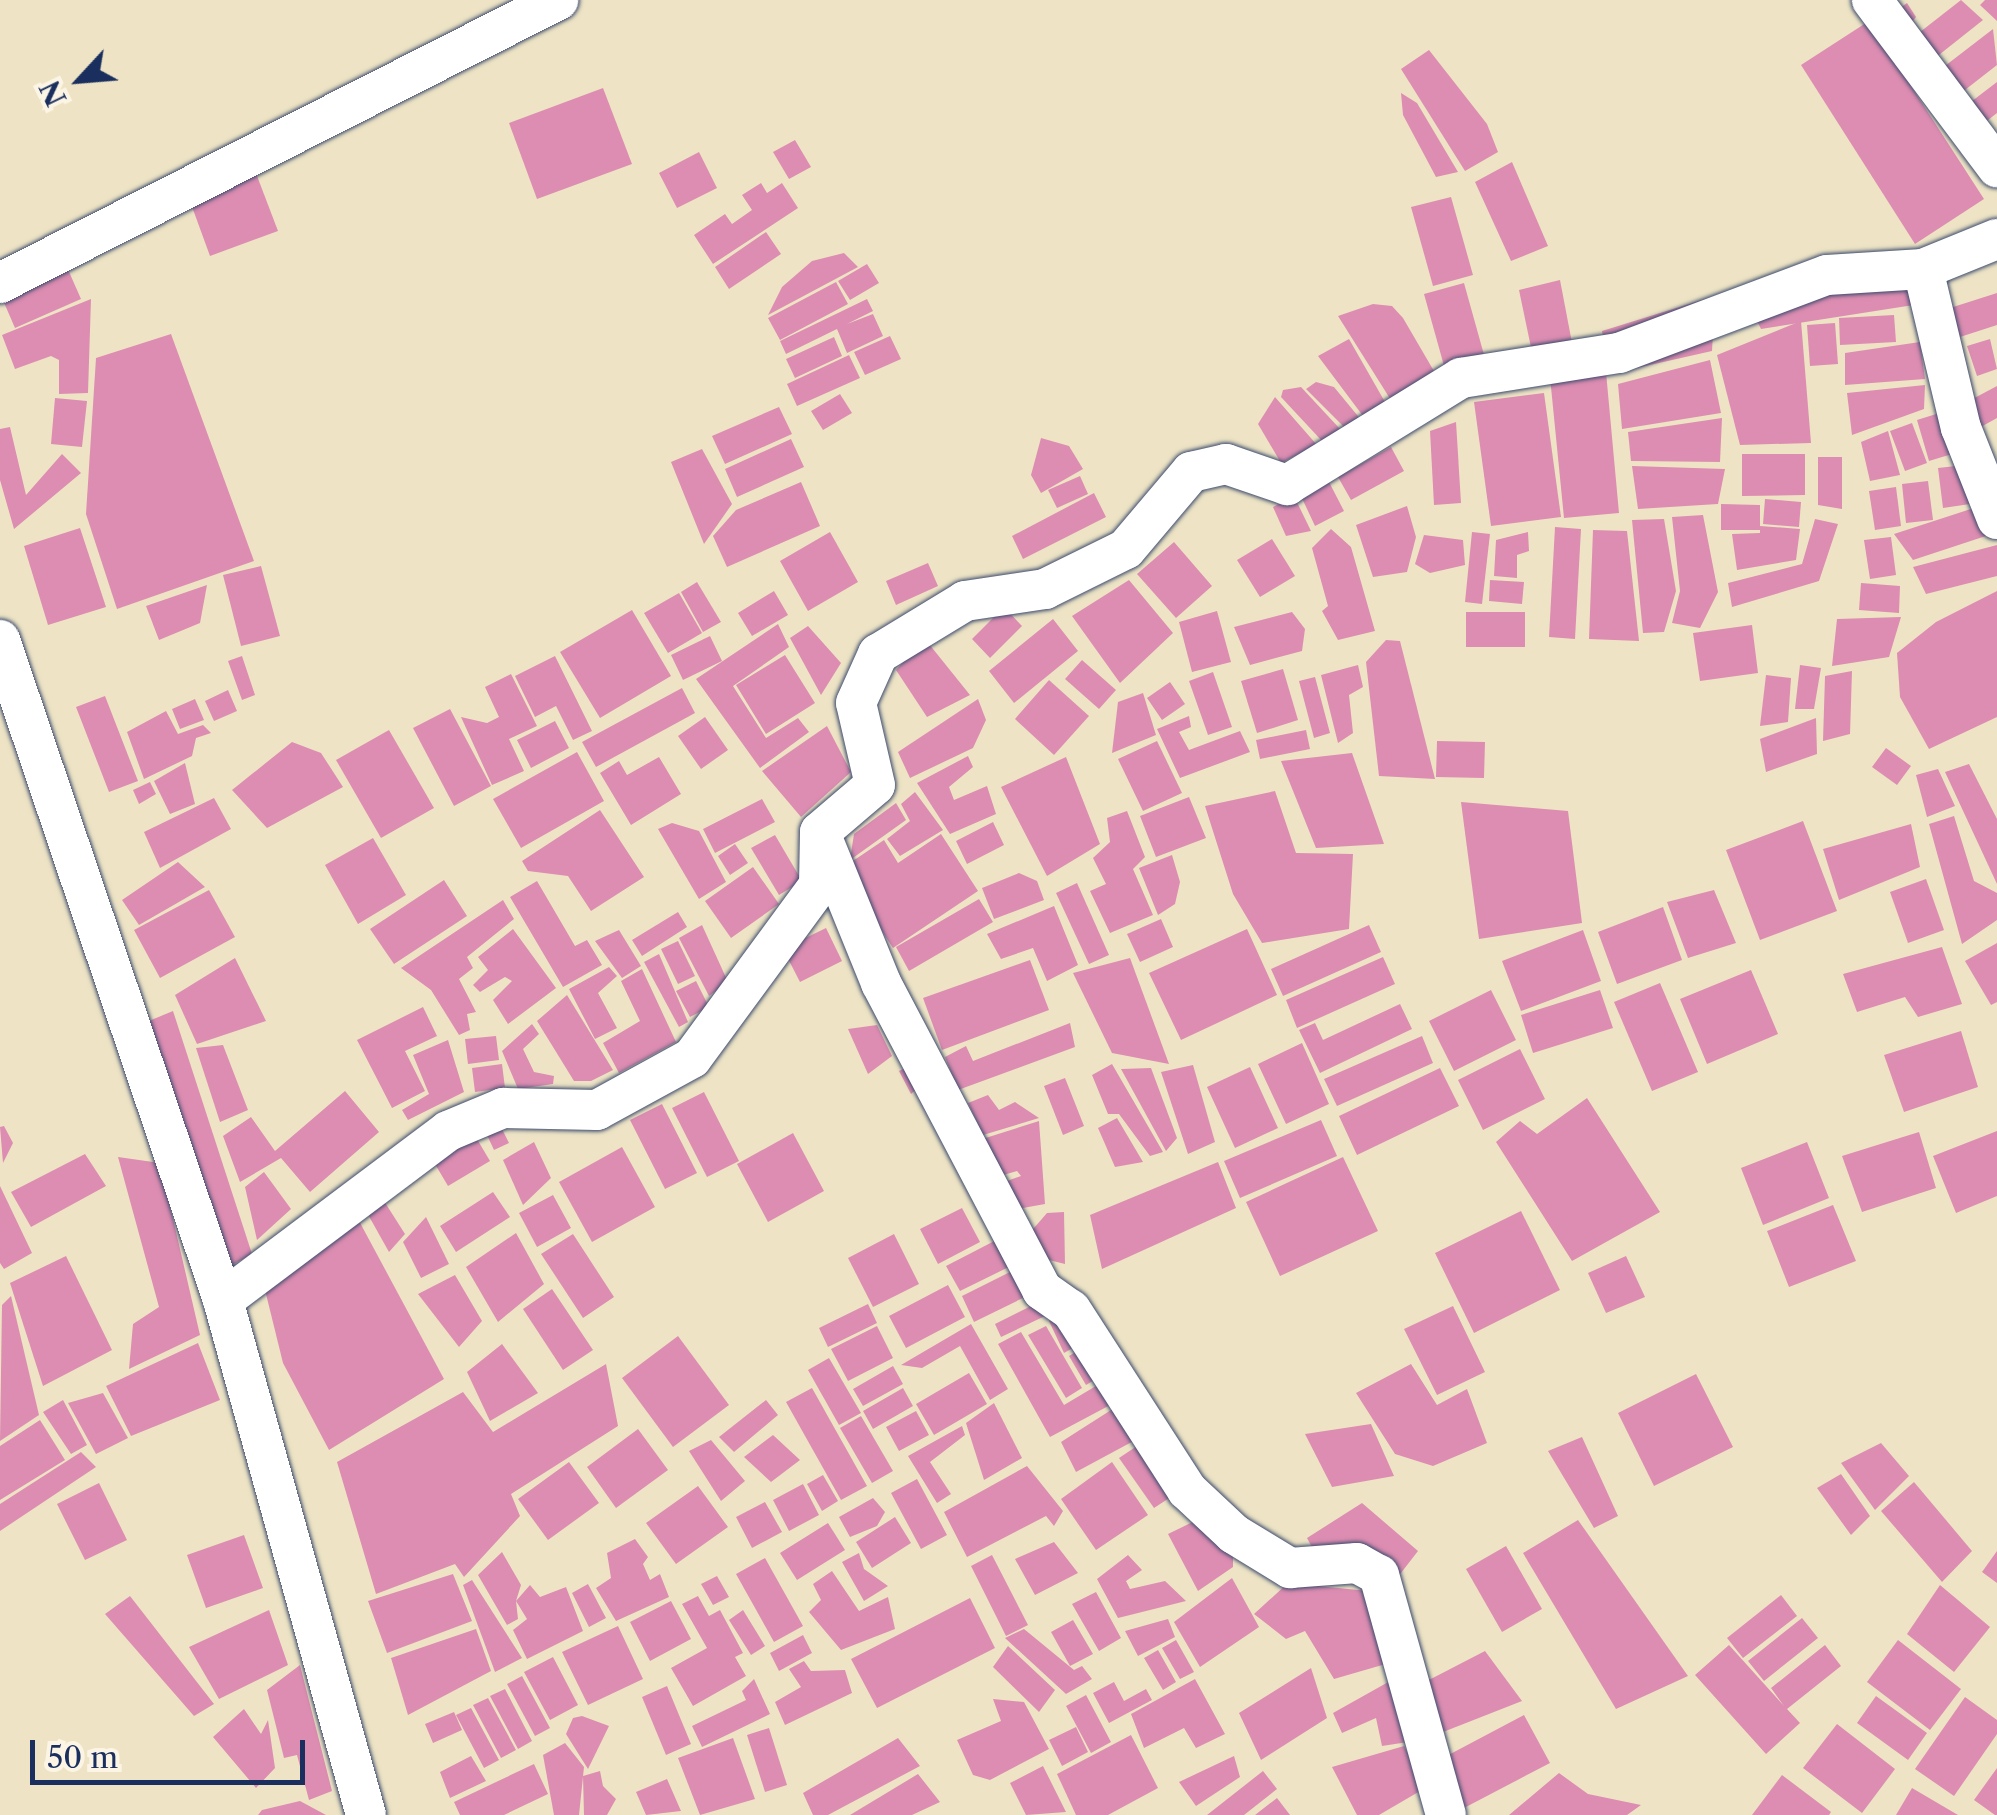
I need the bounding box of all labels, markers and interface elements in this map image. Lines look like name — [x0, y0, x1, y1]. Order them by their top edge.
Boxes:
north arrow — [30, 30, 130, 130]
text: N — [32, 75, 74, 112]
scale bar — [35, 1720, 310, 1782]
text: 50 m — [47, 1739, 118, 1776]

